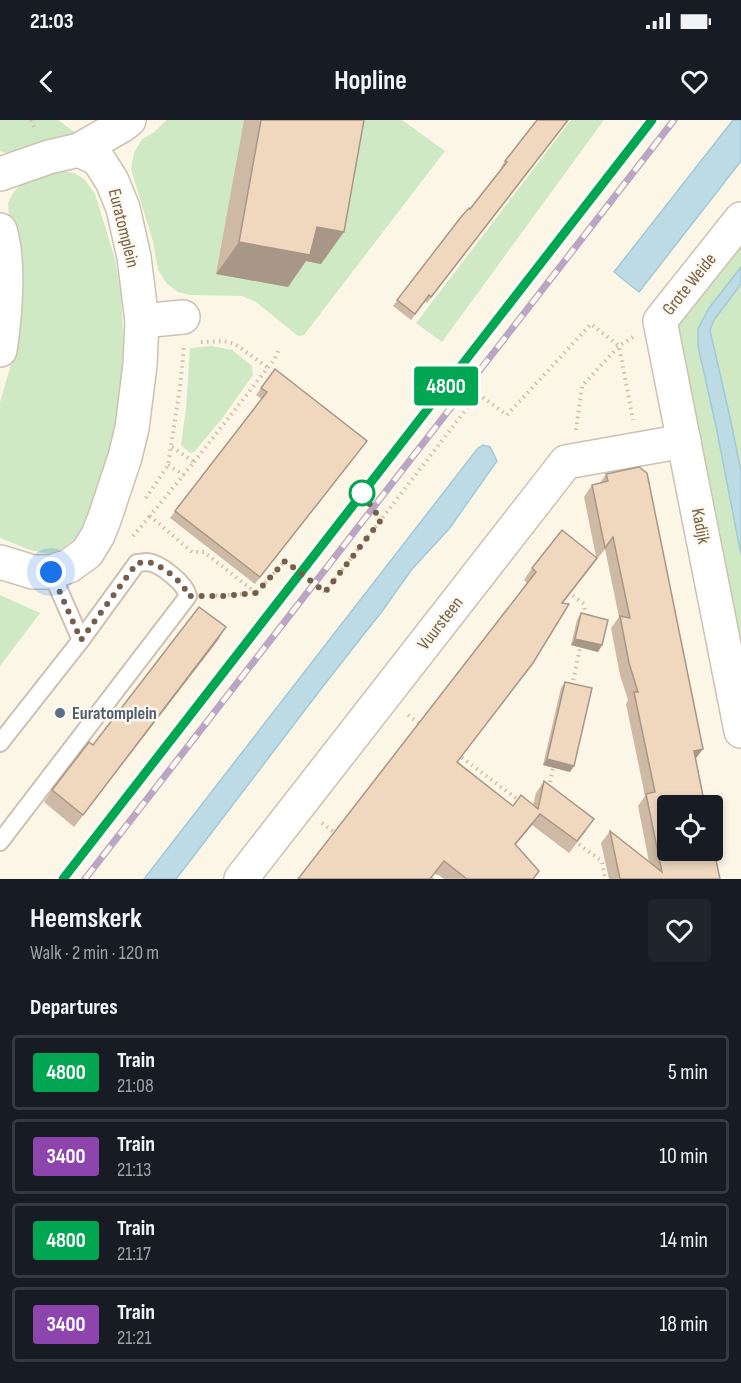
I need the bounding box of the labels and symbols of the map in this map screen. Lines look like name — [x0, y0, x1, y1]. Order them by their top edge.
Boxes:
street label: Euratomplein — [104, 187, 143, 270]
street label: Grote Weide — [658, 249, 721, 320]
line badge: 4800 — [404, 366, 488, 406]
unlabelled marker — [349, 480, 375, 506]
street label: Kadijk — [687, 506, 714, 546]
your location — [36, 557, 66, 587]
street label: Vuursteen — [413, 593, 468, 654]
place label: Euratomplein — [72, 703, 157, 724]
marker: Euratomplein — [53, 706, 67, 720]

